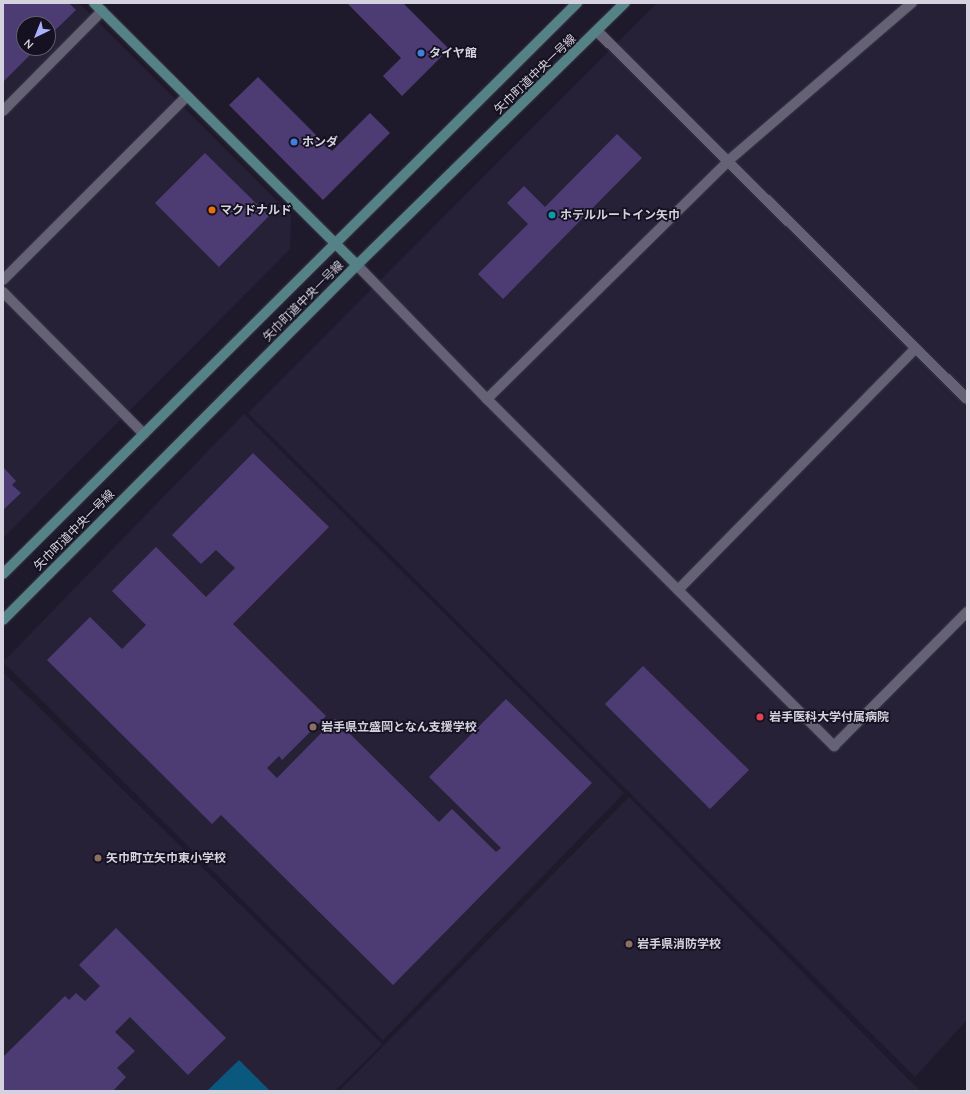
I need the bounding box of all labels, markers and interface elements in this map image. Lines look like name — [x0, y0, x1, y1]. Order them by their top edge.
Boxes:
north arrow — [16, 16, 56, 56]
street label: 矢巾町道中央一号線 — [491, 31, 579, 117]
text: N — [21, 36, 36, 52]
place label: タイヤ館 — [429, 46, 477, 60]
marker: タイヤ館 — [416, 48, 426, 58]
place label: ホンダ — [302, 135, 338, 149]
marker: ホンダ — [289, 137, 299, 147]
place label: マクドナルド — [220, 203, 292, 217]
marker: マクドナルド — [207, 205, 217, 215]
place label: ホテルルートイン矢巾 — [560, 208, 680, 222]
marker: ホテルルートイン矢巾 — [547, 210, 557, 220]
street label: 矢巾町道中央一号線 — [260, 258, 346, 344]
street label: 矢巾町道中央一号線 — [31, 487, 117, 573]
place label: 岩手医科大学付属病院 — [769, 710, 889, 724]
marker: 岩手医科大学付属病院 — [754, 711, 766, 723]
place label: 岩手県立盛岡となん支援学校 — [321, 720, 477, 734]
marker: 岩手県立盛岡となん支援学校 — [308, 722, 318, 732]
place label: 矢巾町立矢巾東小学校 — [106, 851, 226, 865]
marker: 矢巾町立矢巾東小学校 — [93, 853, 103, 863]
place label: 岩手県消防学校 — [637, 937, 721, 951]
marker: 岩手県消防学校 — [624, 939, 634, 949]

